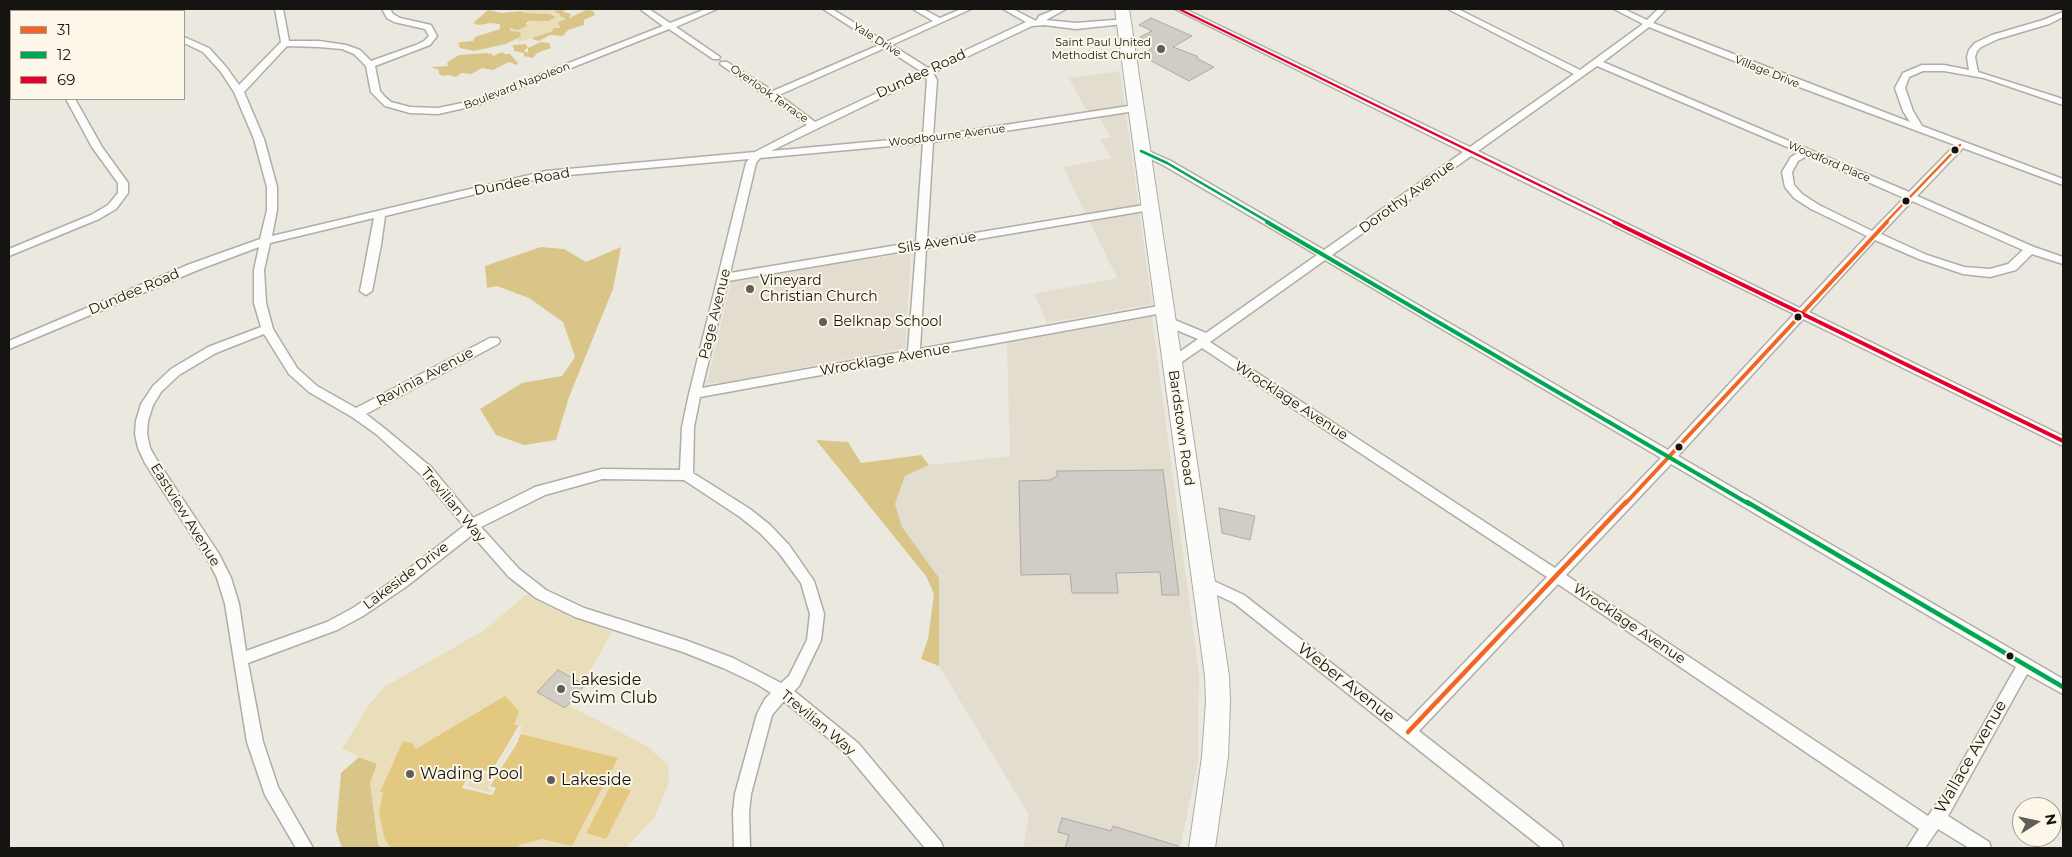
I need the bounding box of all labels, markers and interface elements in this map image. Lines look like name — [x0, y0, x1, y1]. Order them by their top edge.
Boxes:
legend — [10, 10, 185, 100]
text: 31 — [57, 20, 71, 39]
street label: Yale Drive — [851, 20, 903, 60]
place label: Saint Paul United Methodist Church — [1051, 36, 1151, 62]
marker: Saint Paul United Methodist Church — [1155, 43, 1167, 55]
text: 12 — [57, 45, 71, 64]
street label: Dundee Road — [873, 46, 969, 102]
street label: Village Drive — [1733, 53, 1801, 91]
street label: Boulevard Napoleon — [462, 60, 572, 112]
street label: Overlook Terrace — [728, 62, 810, 126]
text: 69 — [57, 70, 75, 89]
street label: Woodbourne Avenue — [888, 122, 1006, 150]
street label: Woodford Place — [1786, 139, 1872, 185]
unlabelled marker — [1950, 145, 1960, 155]
street label: Dorothy Avenue — [1356, 157, 1458, 237]
street label: Dundee Road — [473, 164, 571, 200]
unlabelled marker — [1901, 196, 1911, 206]
street label: Sils Avenue — [896, 228, 978, 258]
street label: Dundee Road — [86, 265, 182, 319]
street label: Page Avenue — [696, 267, 734, 361]
place label: Vineyard Christian Church — [760, 273, 878, 306]
marker: Vineyard Christian Church — [744, 283, 756, 295]
unlabelled marker — [1793, 312, 1803, 322]
place label: Belknap School — [833, 314, 942, 330]
marker: Belknap School — [817, 316, 829, 328]
street label: Wrocklage Avenue — [819, 340, 951, 380]
street label: Ravinia Avenue — [374, 344, 476, 410]
street label: Wrocklage Avenue — [1231, 358, 1351, 444]
street label: Bardstown Road — [1165, 369, 1197, 487]
unlabelled marker — [1674, 442, 1684, 452]
street label: Eastview Avenue — [147, 460, 223, 570]
street label: Trevilian Way — [417, 464, 489, 546]
street label: Lakeside Drive — [360, 539, 452, 613]
street label: Wrocklage Avenue — [1570, 580, 1688, 668]
street label: Weber Avenue — [1294, 639, 1398, 727]
unlabelled marker — [2005, 651, 2015, 661]
place label: Lakeside Swim Club — [571, 670, 657, 708]
marker: Lakeside Swim Club — [555, 683, 567, 695]
street label: Trevilian Way — [777, 687, 859, 759]
street label: Wallace Avenue — [1931, 697, 2011, 817]
place label: Wading Pool — [420, 764, 523, 784]
marker: Wading Pool — [404, 768, 416, 780]
place label: Lakeside — [561, 770, 631, 790]
marker: Lakeside — [545, 774, 557, 786]
north arrow — [2012, 797, 2062, 847]
text: N — [2041, 812, 2061, 827]

